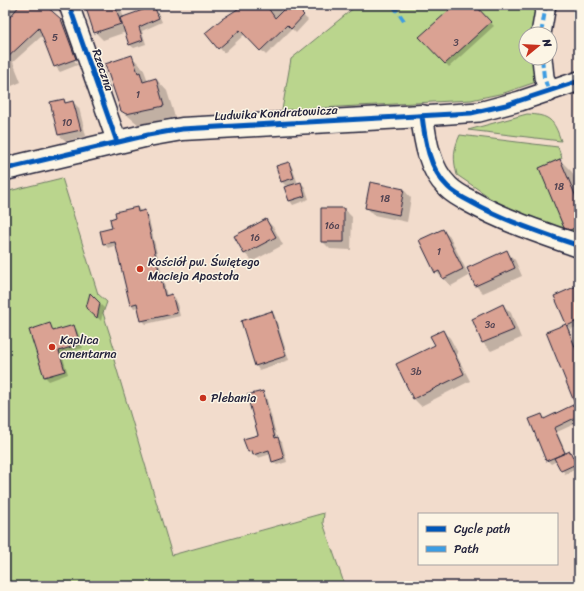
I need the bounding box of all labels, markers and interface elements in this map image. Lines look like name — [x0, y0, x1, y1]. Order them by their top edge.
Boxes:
north arrow — [518, 26, 558, 66]
house number: 5 — [52, 29, 58, 47]
house number: 3 — [453, 34, 459, 52]
text: N — [537, 36, 557, 50]
street label: Rzeczna — [86, 46, 121, 95]
house number: 1 — [136, 86, 140, 104]
street label: Ludwika Kondratowicza — [214, 99, 339, 127]
house number: 10 — [62, 114, 72, 132]
house number: 18 — [554, 178, 564, 196]
house number: 18 — [380, 190, 390, 208]
house number: 16a — [325, 217, 340, 235]
house number: 16 — [250, 229, 260, 247]
house number: 1 — [437, 243, 441, 261]
place label: Kościół pw. Świętego Macieja Apostoła — [148, 251, 260, 287]
marker: Kościół pw. Świętego Macieja Apostoła — [135, 264, 145, 274]
house number: 3a — [485, 316, 495, 334]
place label: Kaplica cmentarna — [60, 329, 117, 365]
marker: Kaplica cmentarna — [47, 342, 57, 352]
house number: 3b — [411, 363, 422, 381]
place label: Plebania — [211, 387, 256, 409]
marker: Plebania — [198, 393, 208, 403]
legend — [418, 513, 558, 565]
text: Cycle path — [454, 518, 510, 540]
text: Path — [454, 538, 479, 560]

